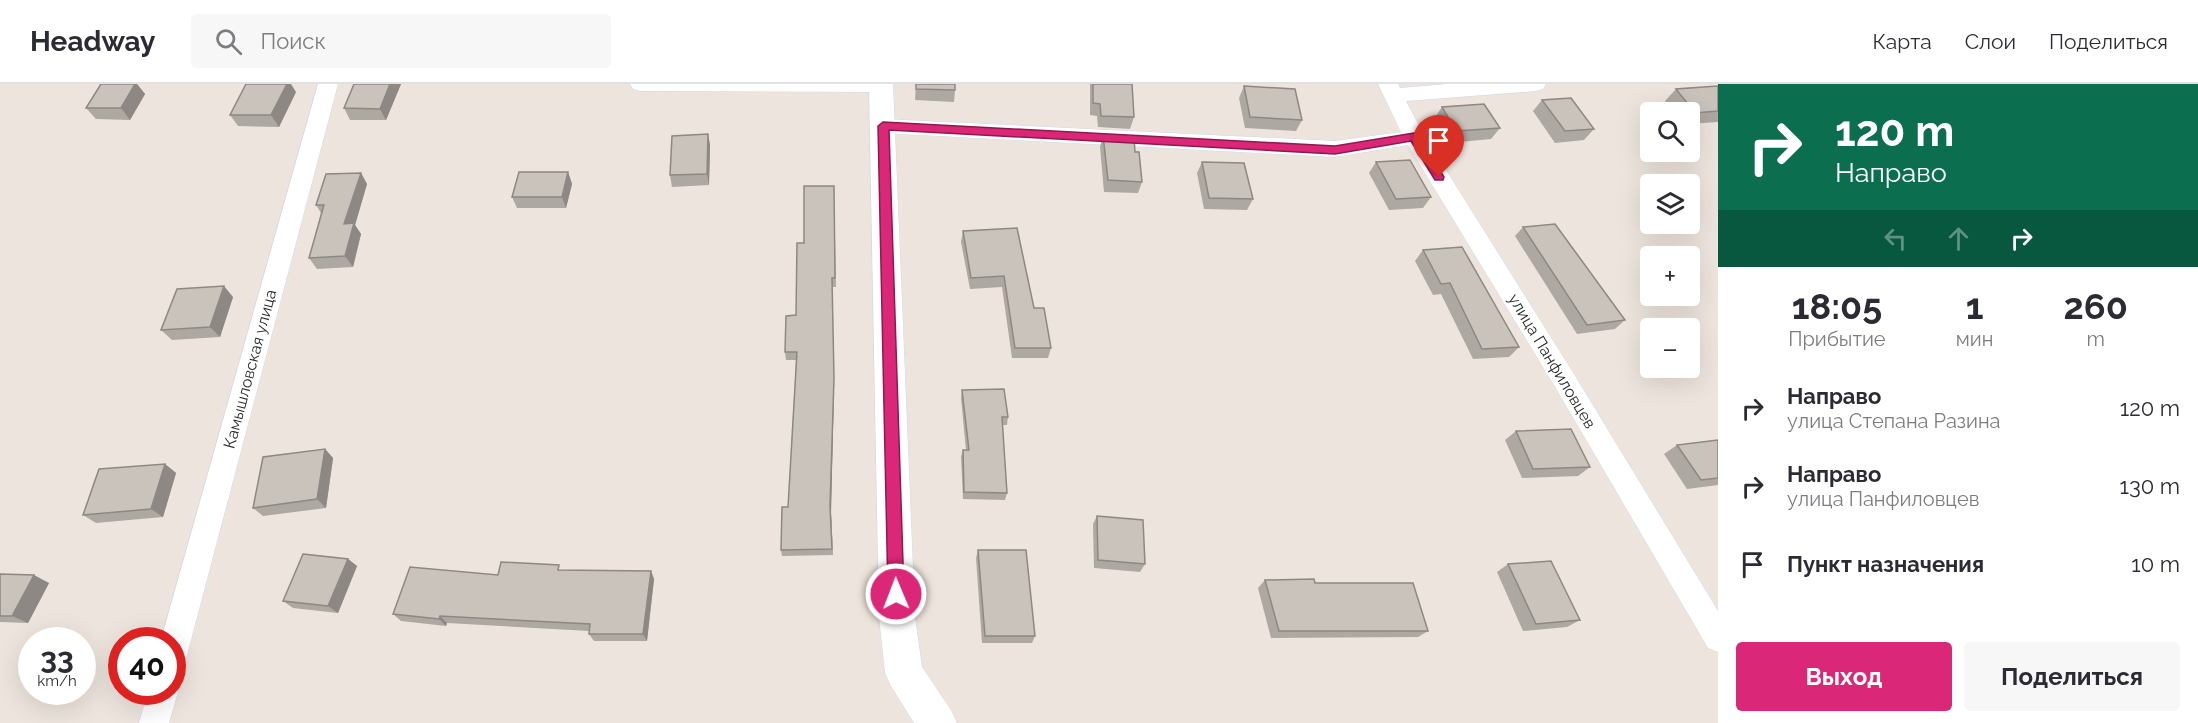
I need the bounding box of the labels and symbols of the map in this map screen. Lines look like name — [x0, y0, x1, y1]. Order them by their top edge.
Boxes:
pin — [1413, 115, 1464, 177]
street label: Камышловская улица — [220, 287, 280, 451]
street label: улица Панфиловцев — [1504, 290, 1600, 432]
position arrow — [864, 562, 928, 626]
speed limit sign: 40 — [108, 627, 186, 705]

